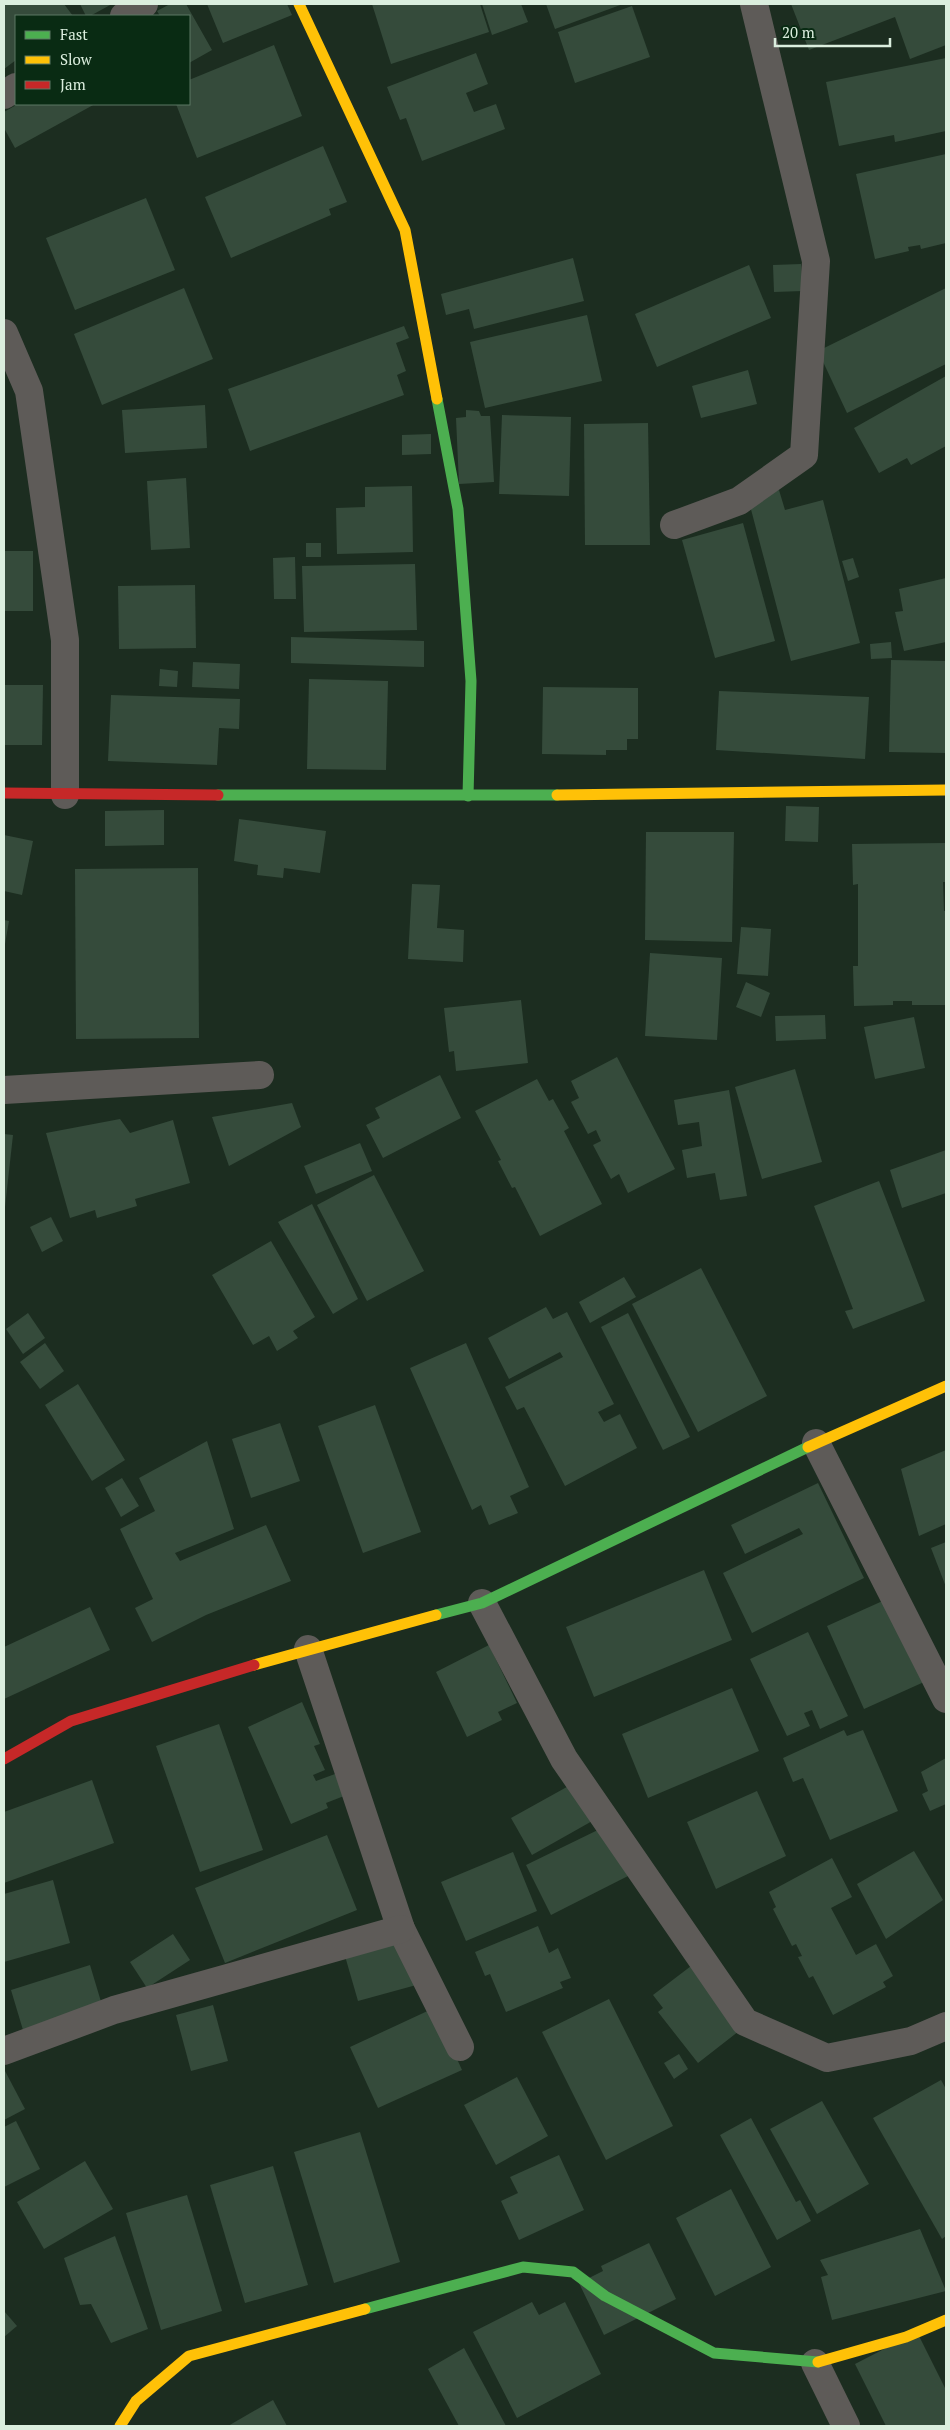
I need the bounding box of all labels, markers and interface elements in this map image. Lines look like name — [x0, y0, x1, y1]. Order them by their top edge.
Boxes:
legend — [15, 15, 190, 105]
scale bar — [775, 15, 890, 47]
text: 20 m — [782, 22, 815, 42]
text: Fast — [60, 24, 88, 44]
text: Slow — [60, 49, 93, 69]
text: Jam — [60, 74, 86, 94]

